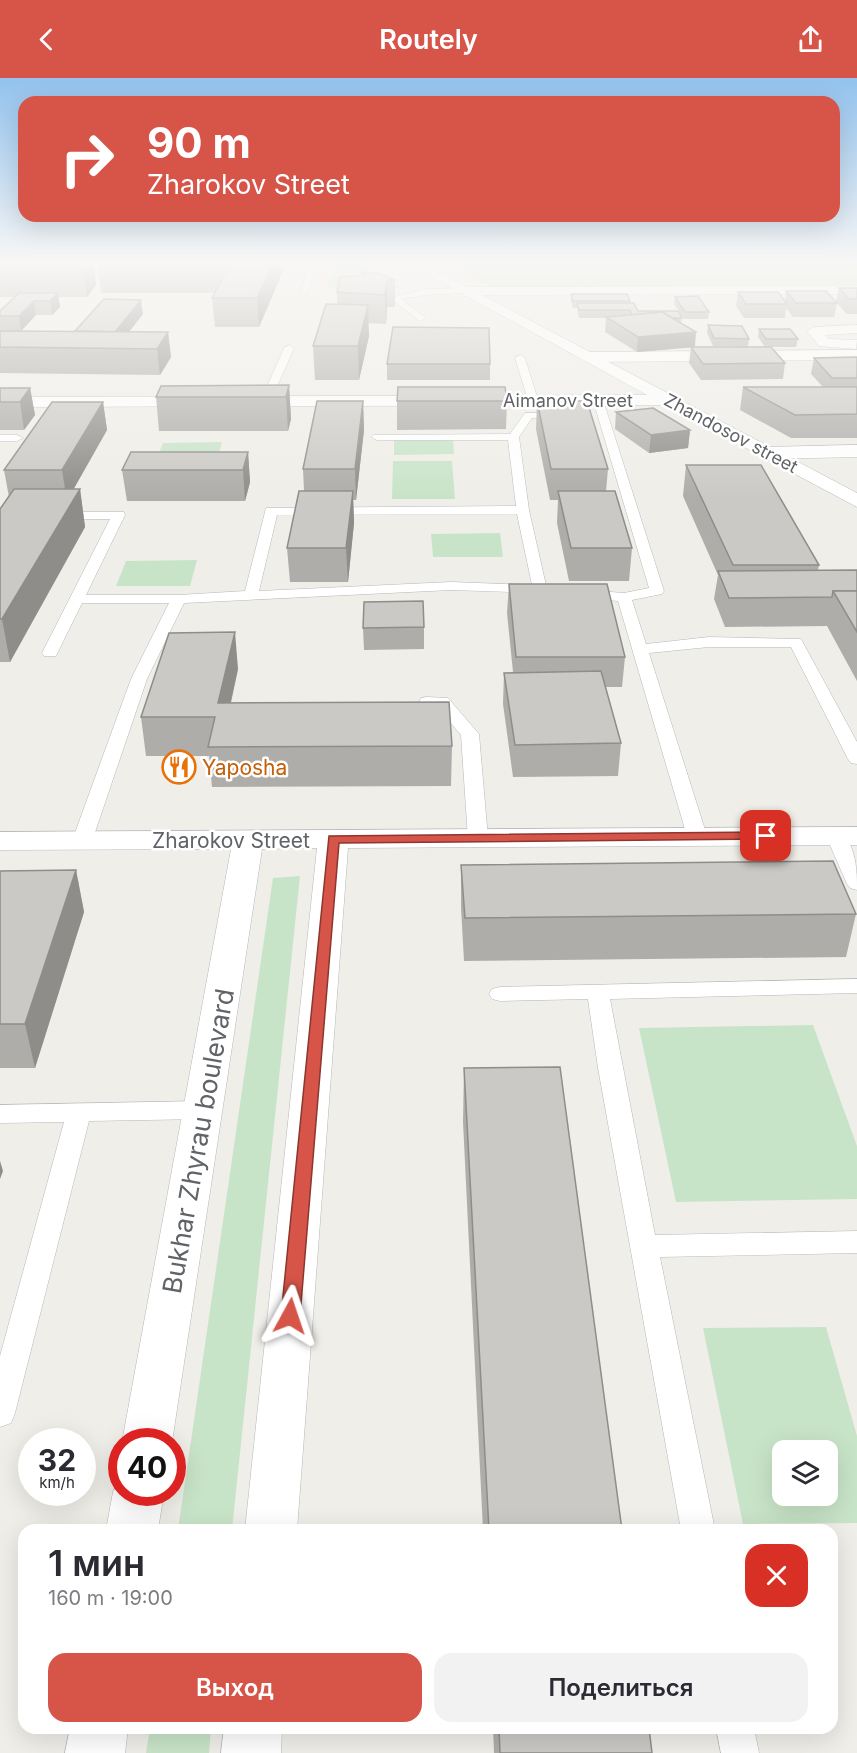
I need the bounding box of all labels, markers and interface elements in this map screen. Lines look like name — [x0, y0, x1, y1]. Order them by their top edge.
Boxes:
icon: back — [30, 23, 63, 56]
text: Routely — [379, 23, 478, 56]
icon: share — [794, 23, 827, 56]
text: 90 m — [147, 117, 251, 168]
icon: right — [48, 120, 126, 198]
text: Zharokov Street — [147, 168, 350, 201]
street label: Zhandosov street — [661, 389, 802, 477]
street label: Aimanov Street — [503, 390, 633, 411]
restaurant icon: Yaposha — [161, 749, 197, 785]
place label: Yaposha — [202, 755, 287, 780]
pin — [740, 810, 791, 861]
icon: arrive — [749, 819, 782, 852]
street label: Zharokov Street — [152, 828, 310, 853]
street label: Bukhar Zhyrau boulevard — [156, 986, 240, 1296]
position arrow — [258, 1284, 322, 1348]
speed limit sign: 40 — [108, 1428, 186, 1506]
map controls — [772, 1440, 838, 1506]
button: layers — [772, 1440, 838, 1506]
text: 32 — [38, 1442, 76, 1478]
text: km/h — [39, 1473, 75, 1492]
text: 1 мин — [48, 1541, 145, 1585]
button: close — [745, 1544, 808, 1607]
text: 160 m · 19:00 — [48, 1586, 173, 1610]
button: Выход — [48, 1653, 422, 1722]
button: Поделиться — [434, 1653, 808, 1722]

